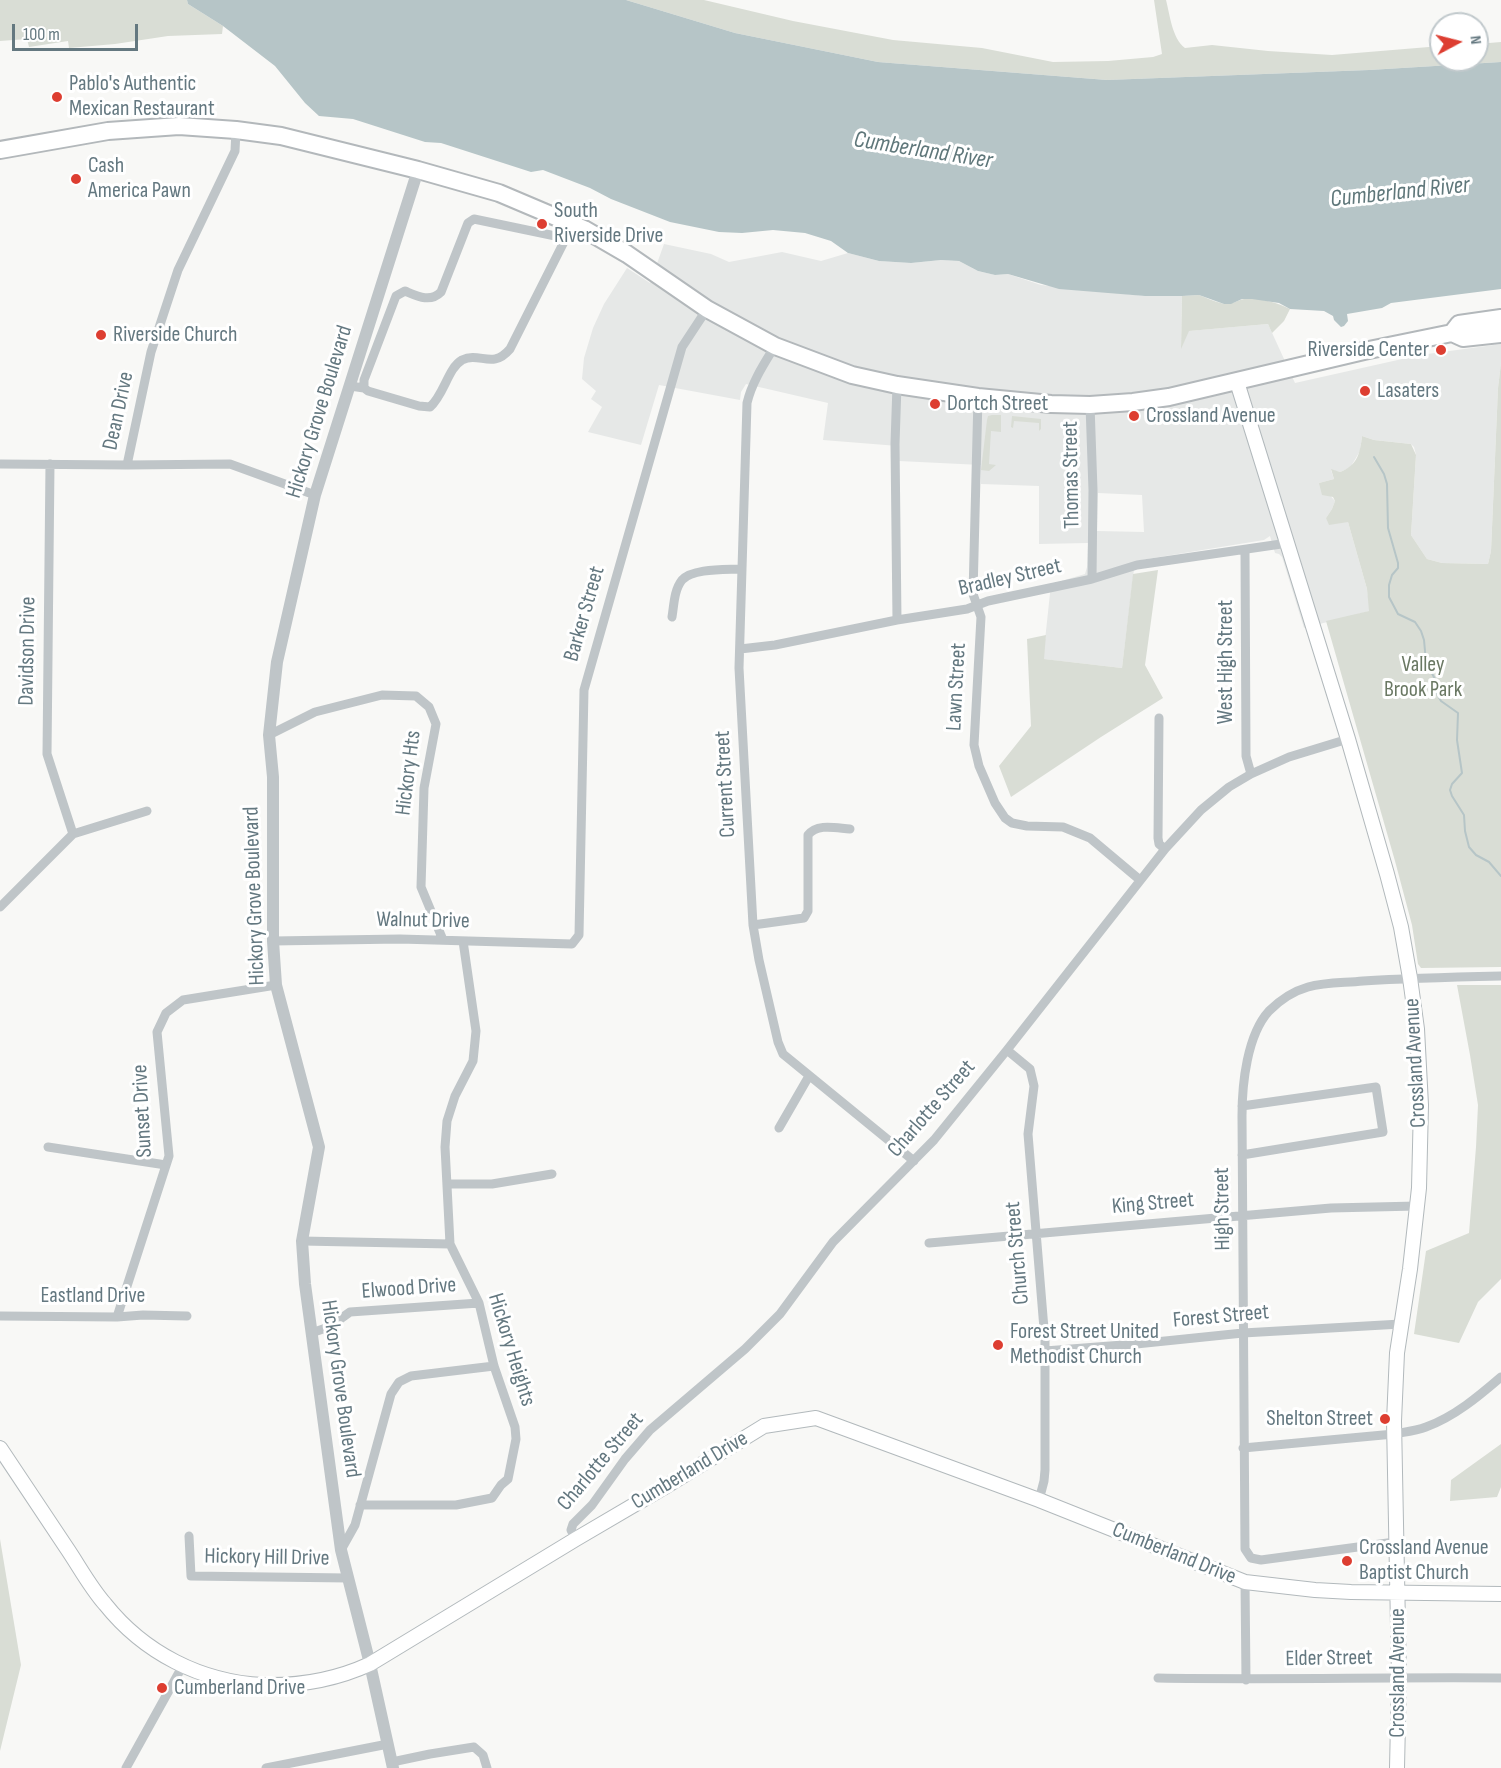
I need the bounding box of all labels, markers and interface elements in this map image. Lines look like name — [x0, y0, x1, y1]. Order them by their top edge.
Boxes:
scale bar — [15, 12, 141, 50]
north arrow — [1429, 12, 1489, 72]
text: 100 m — [23, 24, 60, 45]
text: N — [1465, 35, 1485, 45]
place label: Pablo's Authentic Mexican Restaurant — [69, 71, 215, 122]
marker: Pablo's Authentic Mexican Restaurant — [50, 90, 64, 104]
water label: Cumberland River — [852, 126, 994, 176]
place label: Cash America Pawn — [88, 153, 191, 204]
water label: Cumberland River — [1329, 171, 1471, 215]
marker: Cash America Pawn — [69, 172, 83, 186]
place label: South Riverside Drive — [554, 198, 663, 249]
marker: South Riverside Drive — [535, 217, 549, 231]
place label: Riverside Church — [113, 322, 237, 348]
street label: Hickory Grove Boulevard — [281, 323, 359, 501]
marker: Riverside Church — [94, 328, 108, 342]
place label: Riverside Center — [1307, 337, 1429, 363]
marker: Riverside Center — [1434, 343, 1448, 357]
street label: Dean Drive — [98, 369, 140, 453]
place label: Lasaters — [1377, 378, 1439, 404]
marker: Lasaters — [1358, 384, 1372, 398]
place label: Dortch Street — [947, 391, 1048, 417]
marker: Dortch Street — [928, 397, 942, 411]
place label: Crossland Avenue — [1146, 403, 1276, 429]
marker: Crossland Avenue — [1127, 409, 1141, 423]
street label: Thomas Street — [1058, 421, 1086, 529]
street label: Bradley Street — [956, 553, 1064, 603]
street label: Barker Street — [559, 563, 611, 665]
street label: Davidson Drive — [14, 596, 42, 706]
street label: West High Street — [1213, 600, 1239, 724]
street label: Lawn Street — [942, 642, 972, 732]
park label: Valley Brook Park — [1384, 652, 1462, 704]
street label: Hickory Hts — [391, 729, 427, 817]
street label: Current Street — [710, 730, 742, 838]
street label: Hickory Grove Boulevard — [239, 806, 271, 986]
street label: Walnut Drive — [376, 907, 470, 935]
street label: Crossland Avenue — [1399, 998, 1433, 1128]
street label: Charlotte Street — [883, 1055, 981, 1163]
street label: Sunset Drive — [127, 1064, 159, 1158]
street label: High Street — [1209, 1167, 1237, 1251]
street label: King Street — [1111, 1187, 1195, 1221]
street label: Church Street — [1000, 1200, 1036, 1306]
street label: Elwood Drive — [361, 1273, 457, 1305]
street label: Eastland Drive — [41, 1283, 145, 1309]
street label: Hickory Heights — [481, 1290, 541, 1410]
street label: Hickory Grove Boulevard — [314, 1299, 366, 1479]
street label: Forest Street — [1172, 1300, 1270, 1334]
place label: Forest Street United Methodist Church — [1010, 1319, 1159, 1370]
marker: Forest Street United Methodist Church — [991, 1338, 1005, 1352]
place label: Shelton Street — [1266, 1406, 1373, 1432]
street label: Charlotte Street — [552, 1408, 650, 1516]
marker: Shelton Street — [1378, 1412, 1392, 1426]
street label: Cumberland Drive — [627, 1426, 753, 1516]
street label: Cumberland Drive — [1108, 1517, 1240, 1591]
place label: Crossland Avenue Baptist Church — [1359, 1535, 1489, 1586]
street label: Hickory Hill Drive — [204, 1544, 330, 1572]
marker: Crossland Avenue Baptist Church — [1340, 1554, 1354, 1568]
street label: Crossland Avenue — [1385, 1608, 1411, 1738]
street label: Elder Street — [1285, 1645, 1373, 1673]
place label: Cumberland Drive — [174, 1675, 305, 1701]
marker: Cumberland Drive — [155, 1681, 169, 1695]

